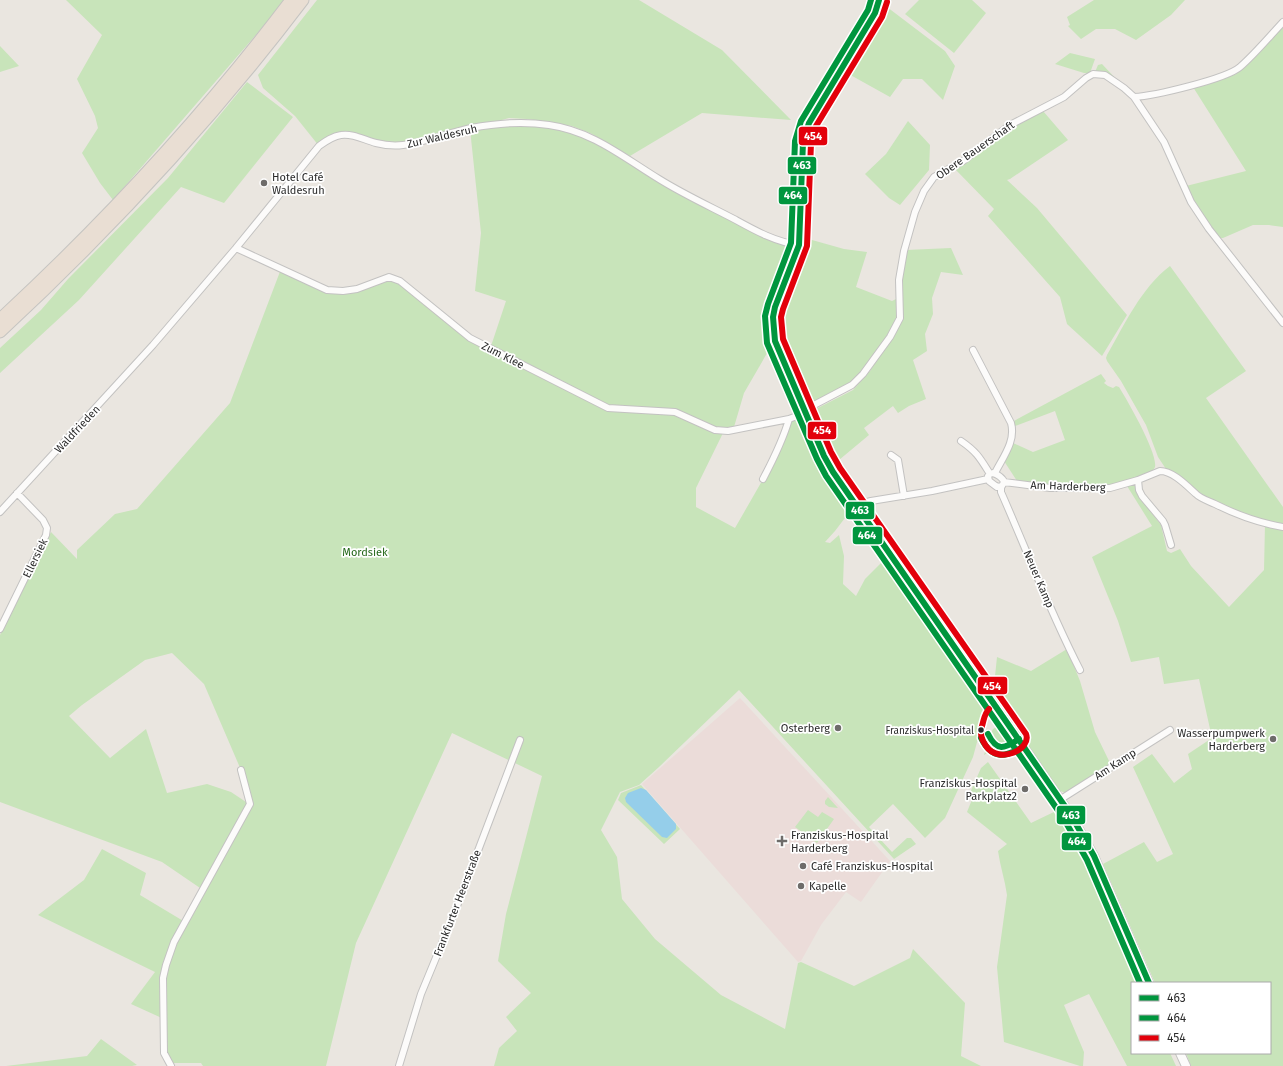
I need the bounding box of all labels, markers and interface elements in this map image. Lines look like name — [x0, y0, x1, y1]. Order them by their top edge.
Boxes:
street label: Obere Bauerschaft — [934, 119, 1017, 182]
street label: Zur Waldesruh — [406, 122, 478, 151]
line badge: 454 — [798, 126, 828, 146]
text: 454 — [804, 130, 822, 143]
line badge: 463 — [787, 156, 817, 175]
text: 463 — [793, 159, 811, 172]
place label: Hotel Café Waldesruh — [272, 171, 325, 197]
marker: Hotel Café Waldesruh — [259, 178, 269, 188]
line badge: 464 — [778, 186, 808, 205]
text: 464 — [784, 189, 802, 202]
street label: Zum Klee — [479, 339, 526, 372]
street label: Waldfrieden — [52, 403, 103, 456]
line badge: 454 — [807, 421, 837, 440]
text: 454 — [813, 424, 831, 437]
street label: Am Harderberg — [1030, 479, 1106, 494]
line badge: 463 — [845, 501, 875, 520]
text: 463 — [851, 504, 869, 517]
line badge: 464 — [852, 526, 883, 545]
text: 464 — [858, 529, 876, 542]
street label: Ellersiek — [20, 536, 51, 580]
park label: Mordsiek — [342, 546, 388, 559]
street label: Neuer Kamp — [1021, 548, 1057, 610]
line badge: 454 — [977, 676, 1008, 695]
text: 454 — [983, 680, 1001, 693]
place label: Osterberg — [781, 722, 830, 735]
marker: Osterberg — [833, 723, 843, 733]
place label: Franziskus-Hospital — [885, 725, 974, 737]
marker: Franziskus-Hospital — [976, 725, 986, 735]
place label: Wasserpumpwerk Harderberg — [1177, 727, 1265, 753]
marker: Wasserpumpwerk Harderberg — [1268, 734, 1278, 744]
street label: Am Kamp — [1092, 746, 1139, 783]
place label: Franziskus-Hospital Parkplatz2 — [920, 777, 1017, 803]
marker: Franziskus-Hospital Parkplatz2 — [1020, 784, 1030, 794]
line badge: 463 — [1056, 805, 1086, 825]
text: 463 — [1062, 809, 1080, 822]
place label: Franziskus-Hospital Harderberg — [791, 829, 888, 855]
line badge: 464 — [1061, 832, 1092, 851]
marker: Franziskus-Hospital Harderberg — [776, 835, 788, 847]
text: 464 — [1068, 835, 1086, 848]
street label: Frankfurter Heerstraße — [431, 848, 484, 958]
place label: Café Franziskus-Hospital — [811, 860, 933, 873]
marker: Café Franziskus-Hospital — [798, 861, 808, 871]
place label: Kapelle — [809, 880, 846, 893]
marker: Kapelle — [796, 881, 806, 891]
legend — [1131, 982, 1271, 1054]
text: 463 — [1167, 991, 1186, 1005]
text: 464 — [1167, 1011, 1187, 1025]
text: 454 — [1167, 1031, 1186, 1045]

